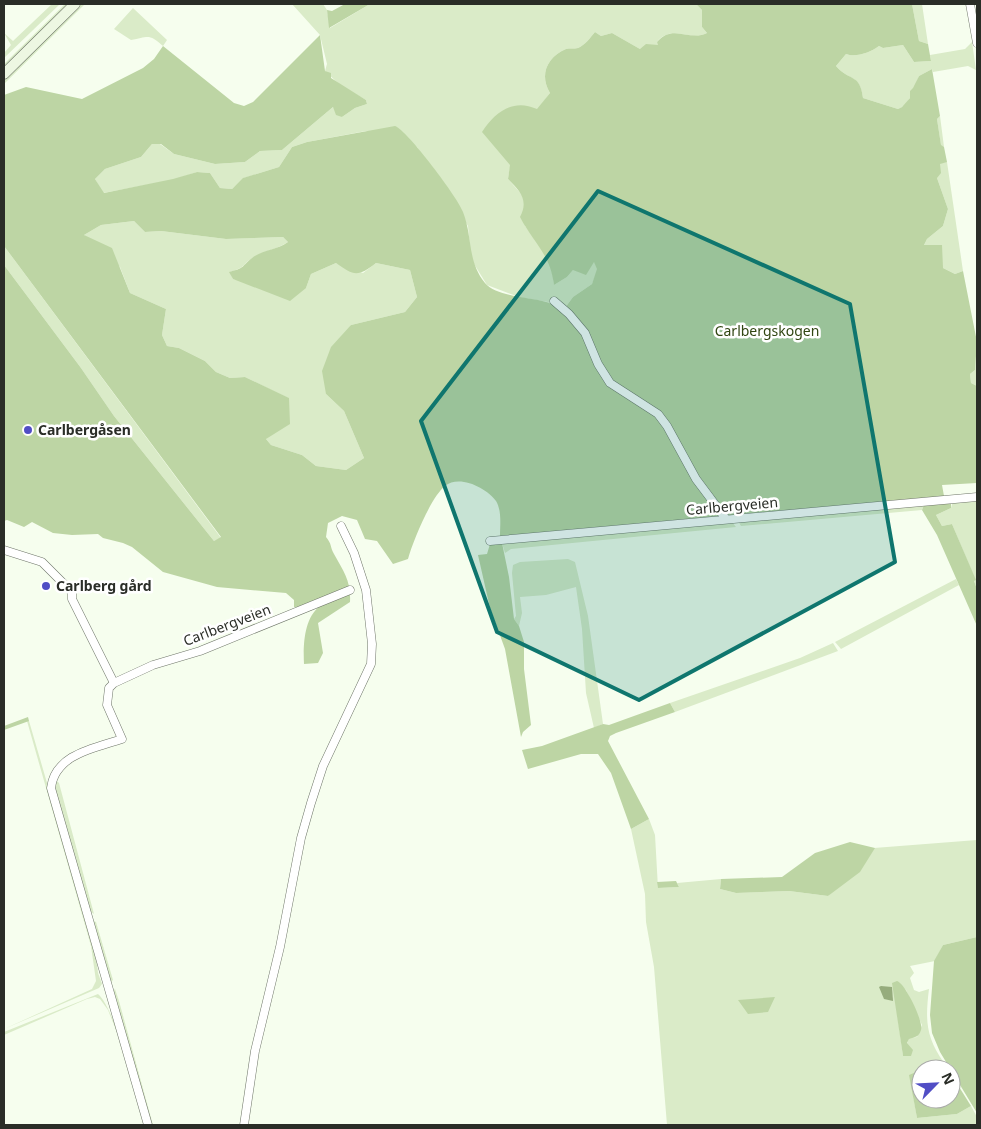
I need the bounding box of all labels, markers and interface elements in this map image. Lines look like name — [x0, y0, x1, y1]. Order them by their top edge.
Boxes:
park label: Carlbergskogen — [715, 321, 819, 340]
place label: Carlbergåsen — [38, 420, 131, 439]
marker: Carlbergåsen — [22, 424, 34, 436]
street label: Carlbergveien — [685, 492, 779, 519]
place label: Carlberg gård — [56, 576, 152, 595]
marker: Carlberg gård — [40, 580, 52, 592]
street label: Carlbergveien — [180, 599, 273, 650]
north arrow — [911, 1059, 961, 1109]
text: N — [937, 1069, 959, 1088]

